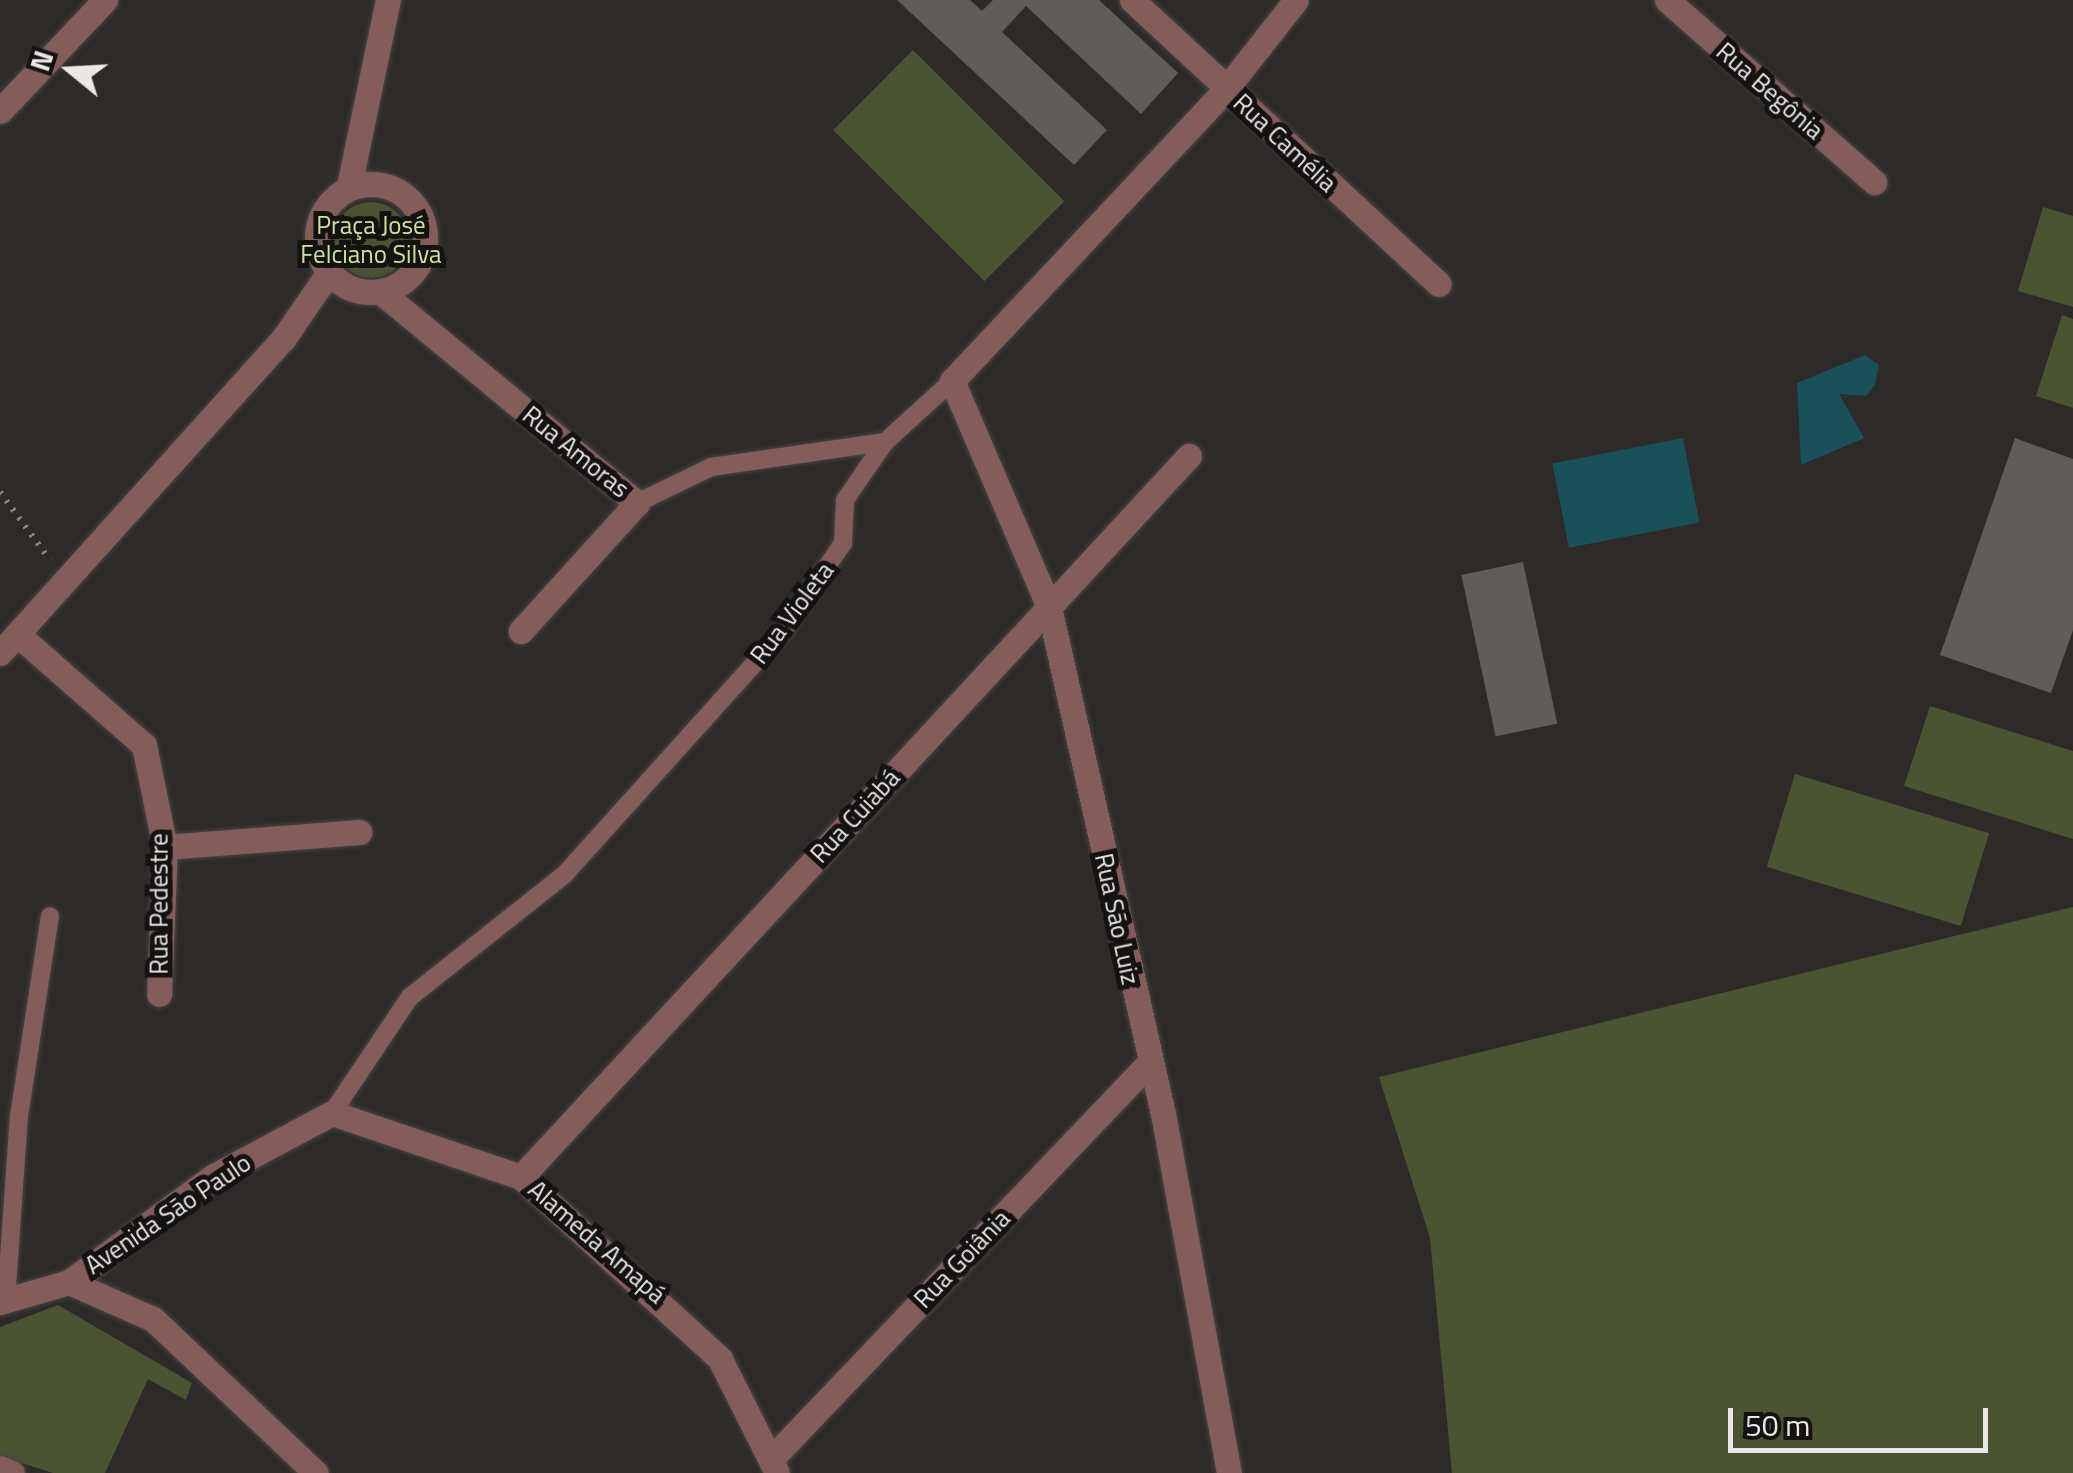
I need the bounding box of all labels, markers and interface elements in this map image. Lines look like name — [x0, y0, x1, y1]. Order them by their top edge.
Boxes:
north arrow — [20, 20, 120, 120]
street label: Rua Begônia — [1710, 36, 1830, 146]
text: N — [18, 45, 64, 76]
street label: Rua Camélia — [1227, 88, 1343, 198]
park label: Praça José Felciano Silva — [300, 211, 442, 270]
street label: Rua Amoras — [517, 400, 635, 504]
street label: Rua Violeta — [744, 556, 840, 670]
street label: Rua Cuiabá — [804, 763, 906, 869]
street label: Rua Pedestre — [144, 833, 174, 975]
street label: Rua São Luiz — [1088, 851, 1146, 987]
street label: Avenida São Paulo — [79, 1148, 257, 1280]
street label: Alameda Amapá — [522, 1174, 672, 1310]
street label: Rua Goiânia — [908, 1204, 1016, 1314]
scale bar — [1733, 1388, 1993, 1450]
text: 50 m — [1745, 1402, 1810, 1448]

